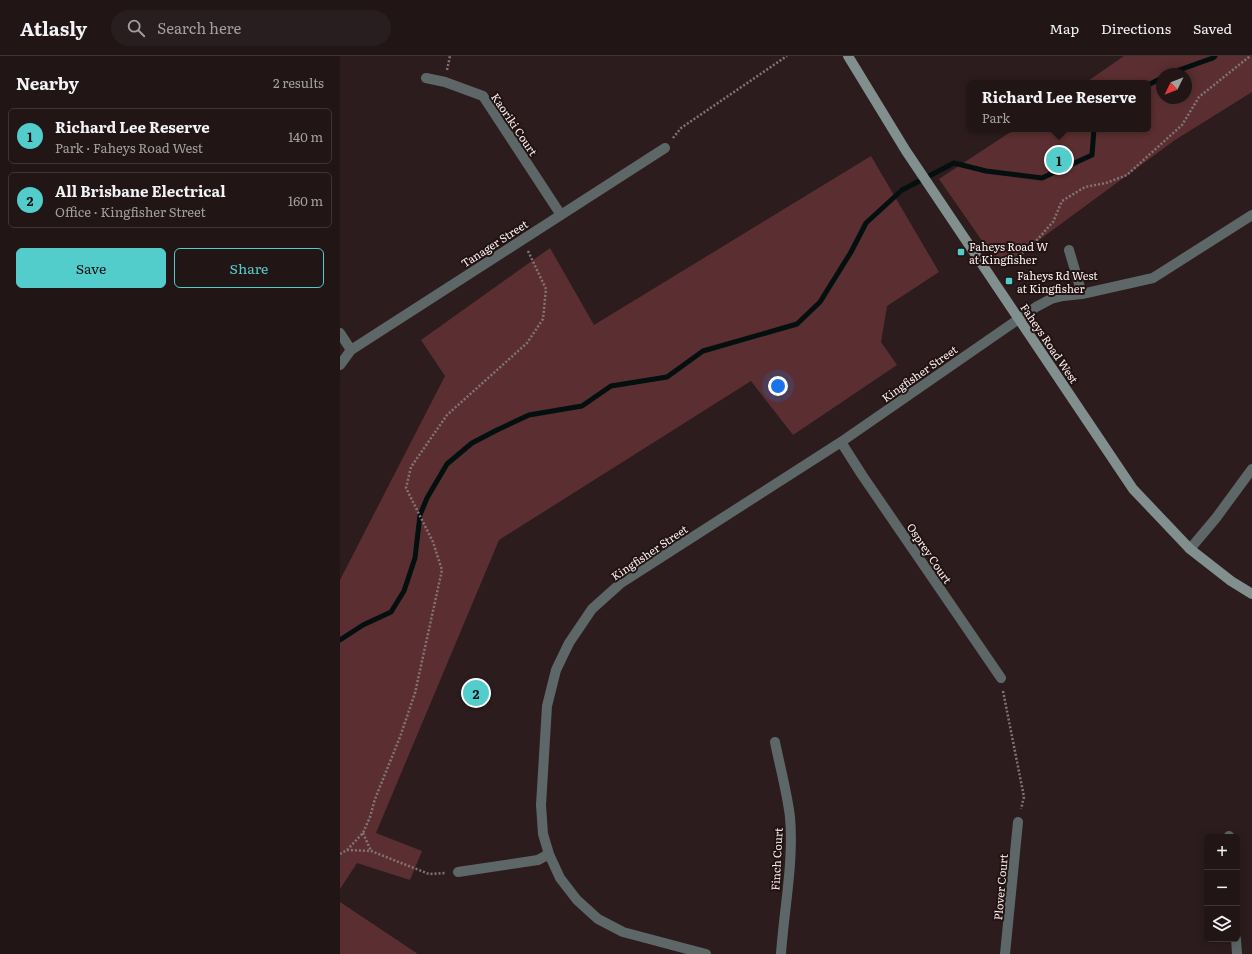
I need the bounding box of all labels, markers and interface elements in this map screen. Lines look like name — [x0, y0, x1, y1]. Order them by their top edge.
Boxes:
search box — [111, 10, 391, 46]
text: Atlasly — [20, 14, 87, 42]
text: Search here — [157, 16, 241, 39]
icon: search — [125, 17, 147, 39]
text: Map — [1049, 18, 1079, 38]
text: Directions — [1101, 18, 1171, 38]
text: Saved — [1193, 18, 1232, 38]
north arrow — [1156, 68, 1192, 104]
text: Nearby — [16, 70, 79, 95]
text: 2 results — [273, 73, 324, 92]
popup — [967, 80, 1151, 132]
text: Richard Lee Reserve — [982, 85, 1136, 108]
street label: Kaoriki Court — [488, 89, 542, 159]
text: Park — [982, 108, 1010, 127]
text: Richard Lee Reserve — [55, 115, 210, 138]
text: 1 — [27, 127, 33, 146]
text: 140 m — [288, 127, 323, 146]
text: Park · Faheys Road West — [55, 138, 203, 157]
pin: 1 — [1046, 145, 1072, 175]
text: All Brisbane Electrical — [55, 179, 226, 202]
text: 2 — [27, 191, 33, 210]
text: 160 m — [288, 191, 323, 210]
text: Office · Kingfisher Street — [55, 202, 206, 221]
street label: Tanager Street — [457, 215, 531, 271]
place label: Faheys Road W at Kingfisher — [969, 238, 1048, 267]
marker: Faheys Road W at Kingfisher — [956, 247, 966, 257]
button: Save — [16, 248, 166, 288]
button: Share — [174, 248, 324, 288]
place label: Faheys Rd West at Kingfisher — [1017, 267, 1098, 296]
marker: Faheys Rd West at Kingfisher — [1004, 276, 1014, 286]
street label: Faheys Road West — [1017, 300, 1083, 386]
street label: Kingfisher Street — [878, 341, 961, 405]
your location — [768, 376, 788, 396]
street label: Kingfisher Street — [608, 520, 691, 584]
street label: Osprey Court — [904, 520, 956, 587]
pin: 2 — [463, 678, 489, 708]
street label: Finch Court — [766, 826, 786, 891]
map controls — [1204, 834, 1240, 942]
button: + — [1204, 834, 1240, 870]
street label: Plover Court — [989, 853, 1011, 921]
button: − — [1204, 870, 1240, 906]
button: layers — [1204, 906, 1240, 942]

